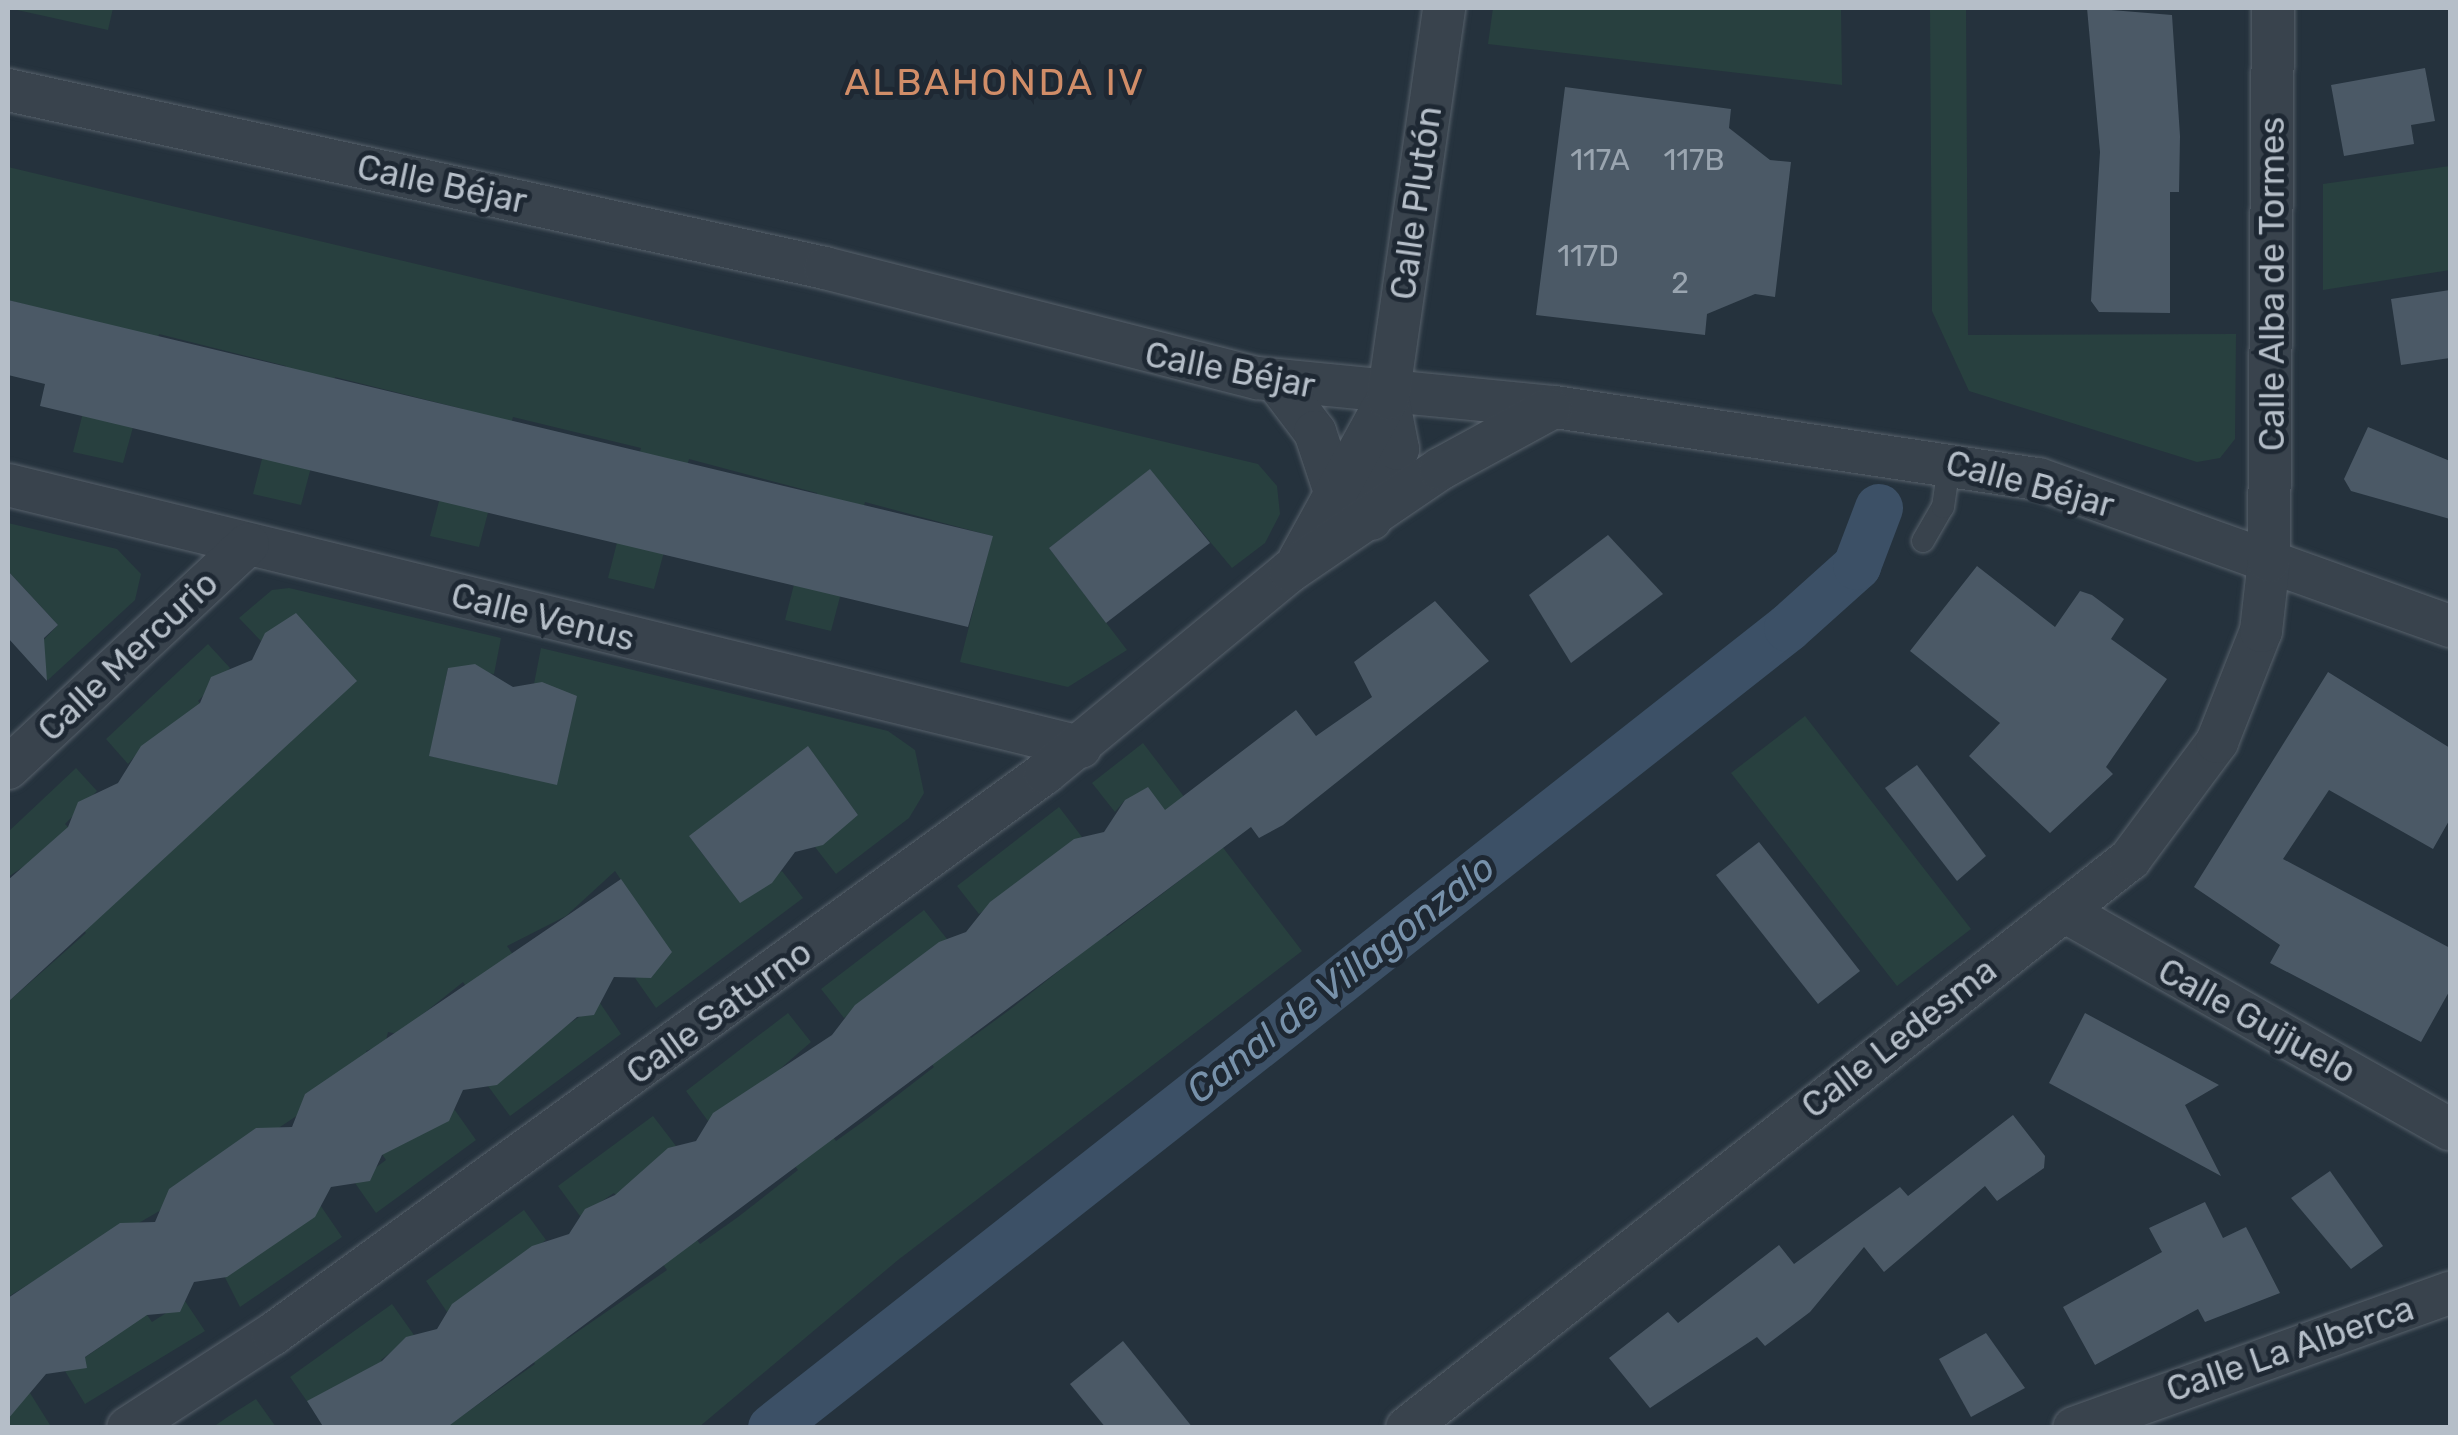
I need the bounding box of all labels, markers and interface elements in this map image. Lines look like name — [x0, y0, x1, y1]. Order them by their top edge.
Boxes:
district label: ALBAHONDA IV — [844, 60, 1146, 106]
street label: Calle Plutón — [1382, 104, 1450, 302]
street label: Calle Alba de Tormes — [2251, 116, 2293, 452]
house number: 117A — [1570, 142, 1630, 178]
house number: 117B — [1663, 142, 1725, 178]
street label: Calle Béjar — [353, 146, 531, 222]
house number: 117D — [1557, 238, 1619, 274]
house number: 2 — [1671, 265, 1689, 301]
street label: Calle Béjar — [1141, 333, 1319, 407]
street label: Calle Béjar — [1941, 441, 2119, 527]
street label: Calle Mercurio — [29, 562, 227, 750]
street label: Calle Venus — [446, 574, 640, 660]
water label: Canal de Villagonzalo — [1177, 844, 1505, 1114]
street label: Calle Saturno — [618, 931, 820, 1093]
street label: Calle Ledesma — [1793, 949, 2005, 1127]
street label: Calle Guijuelo — [2151, 949, 2363, 1093]
street label: Calle La Alberca — [2161, 1287, 2419, 1411]

